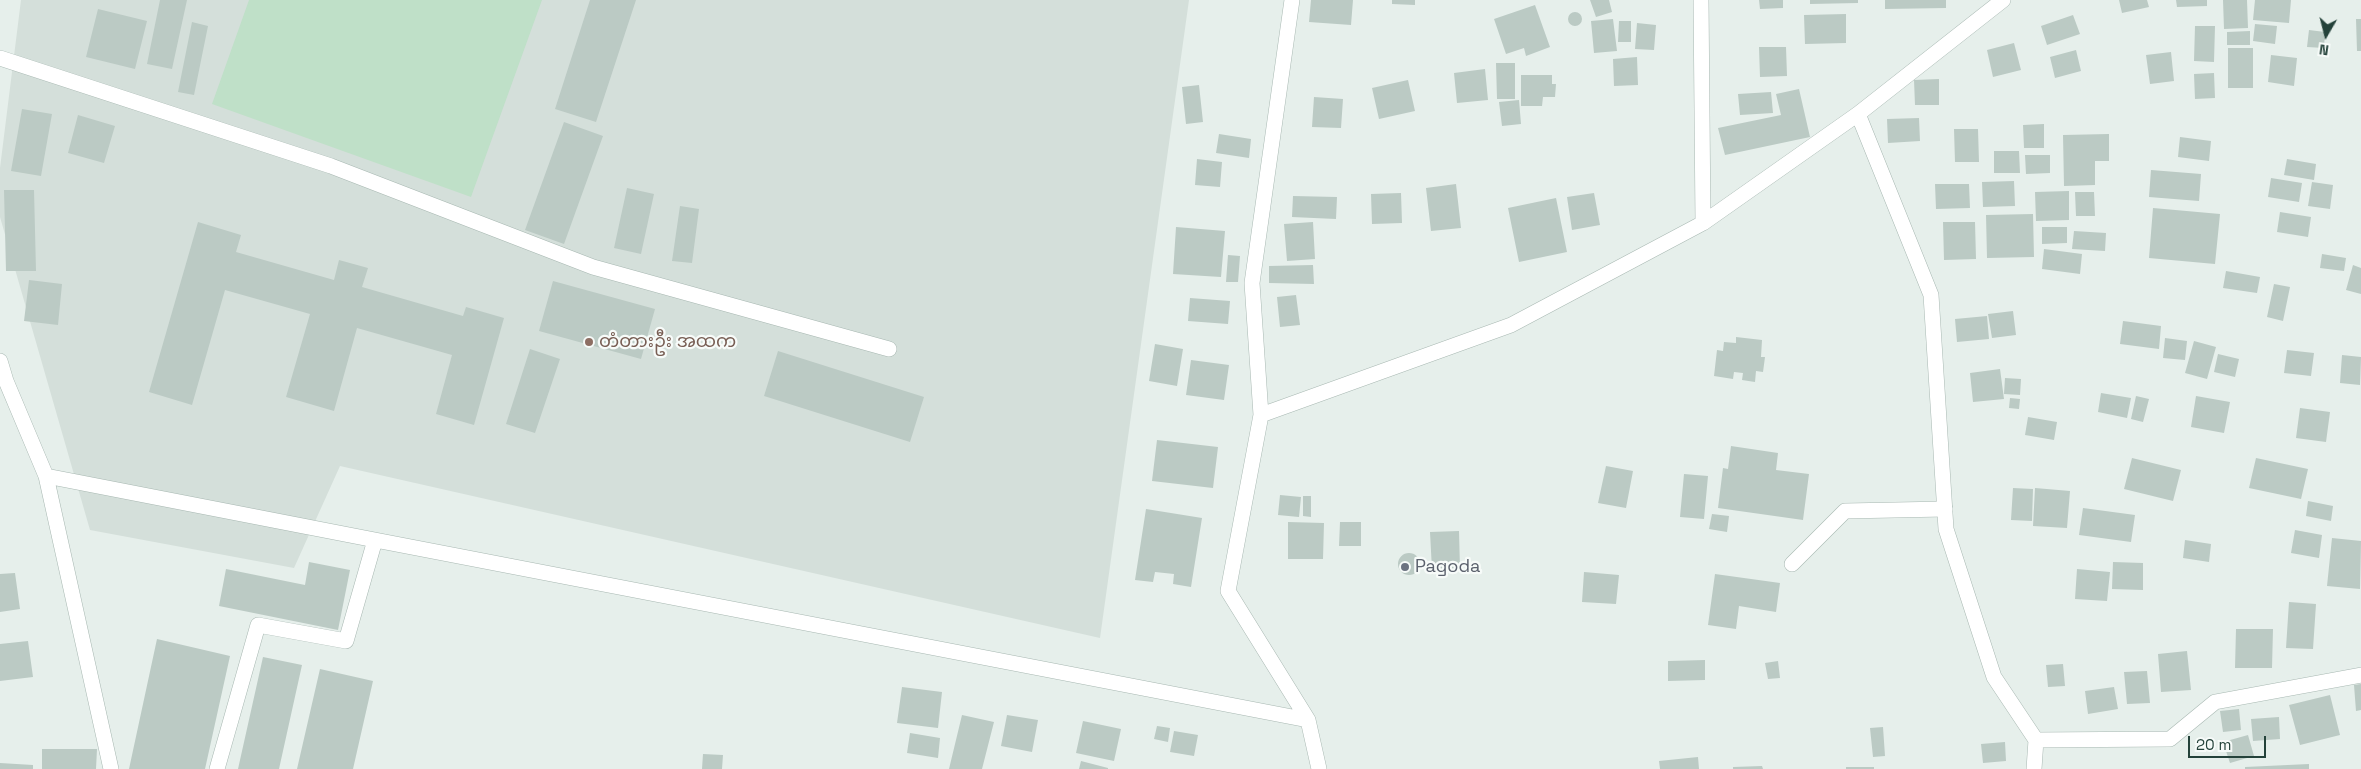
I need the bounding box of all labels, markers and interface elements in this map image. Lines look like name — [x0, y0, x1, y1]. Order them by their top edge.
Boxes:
north arrow — [2301, 10, 2351, 60]
text: N — [2318, 40, 2330, 59]
place label: တံတားဦး အထက — [599, 331, 736, 353]
marker: တံတားဦး အထက — [583, 336, 595, 348]
place label: Pagoda — [1415, 556, 1480, 578]
marker: Pagoda — [1399, 561, 1411, 573]
scale bar — [2191, 726, 2268, 758]
text: 20 m — [2196, 735, 2231, 754]

